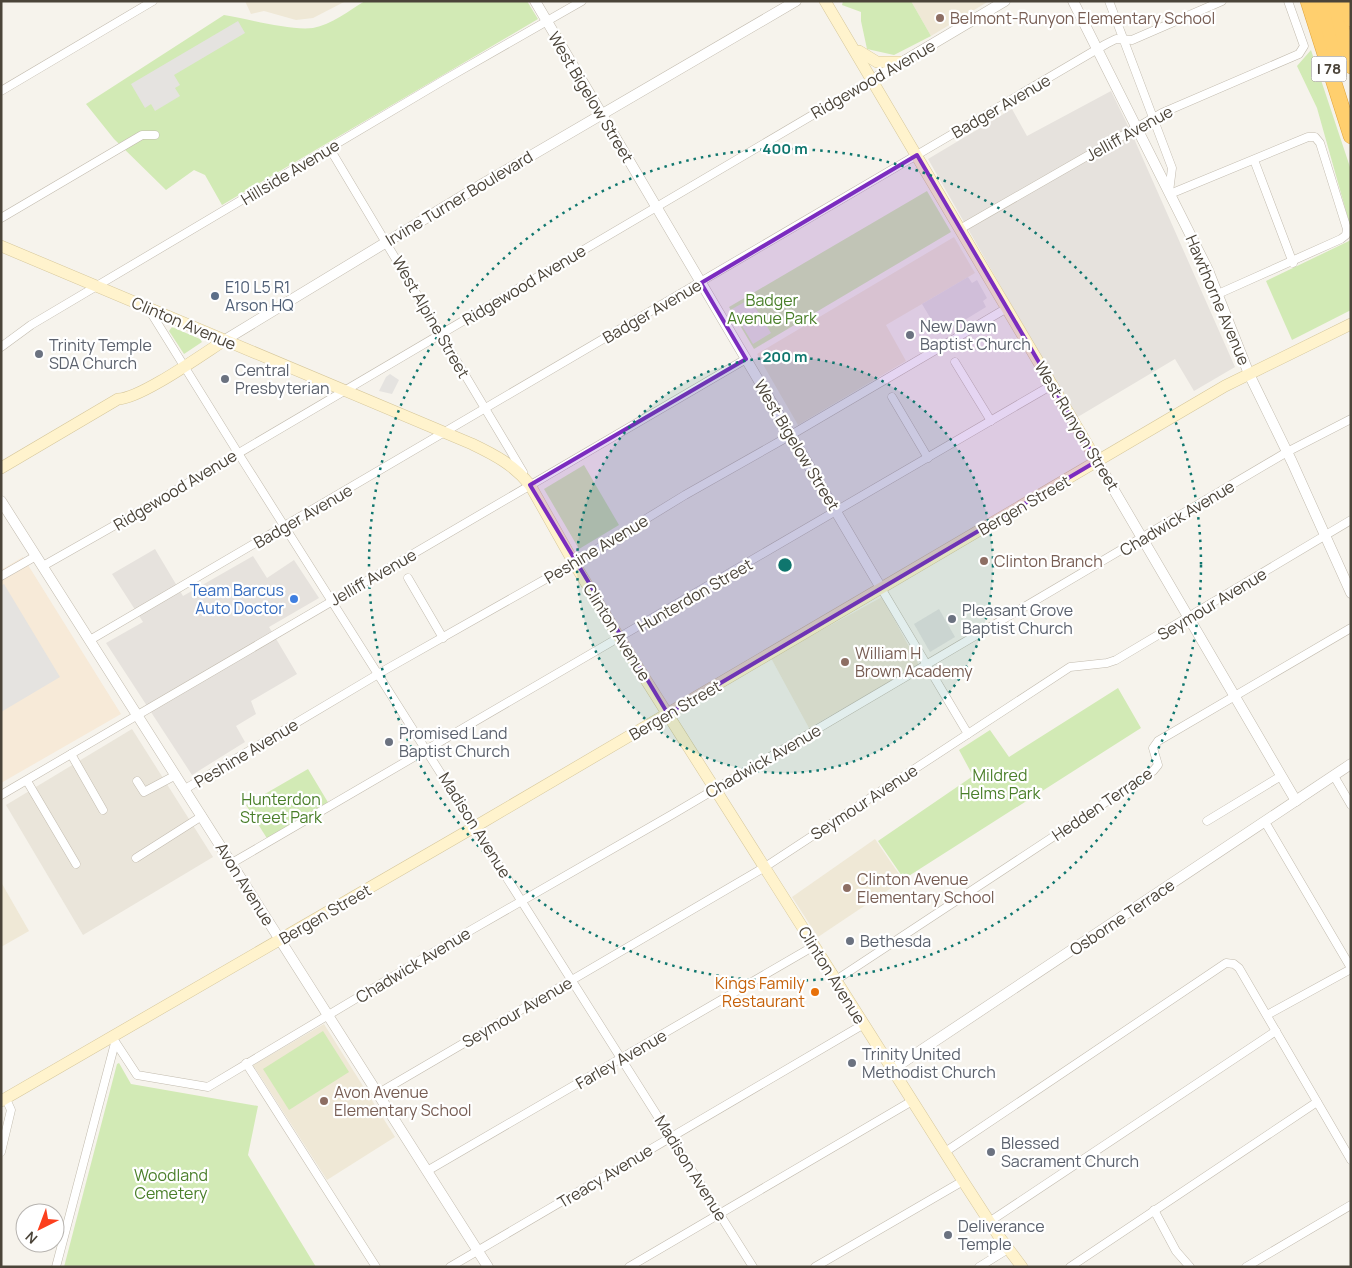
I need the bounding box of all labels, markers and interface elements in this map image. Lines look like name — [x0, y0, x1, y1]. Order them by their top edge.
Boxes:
place label: Belmont-Runyon Elementary School — [950, 7, 1215, 29]
marker: Belmont-Runyon Elementary School — [934, 12, 946, 24]
street label: West Bigelow Street — [543, 27, 639, 167]
street label: Ridgewood Avenue — [807, 34, 939, 124]
road number: I 78 — [1312, 56, 1346, 82]
street label: Badger Avenue — [948, 69, 1054, 143]
street label: Jelliff Avenue — [1081, 100, 1177, 166]
street label: Hillside Avenue — [237, 134, 343, 210]
text: 400 m — [762, 138, 808, 159]
street label: Irvine Turner Boulevard — [381, 145, 537, 251]
street label: Hawthorne Avenue — [1181, 231, 1255, 369]
street label: Ridgewood Avenue — [458, 239, 590, 331]
street label: West Alpine Street — [387, 252, 475, 382]
street label: Badger Avenue — [599, 274, 705, 348]
place label: E10 L5 R1 Arson HQ — [225, 276, 294, 316]
park label: Badger Avenue Park — [727, 289, 818, 329]
marker: E10 L5 R1 Arson HQ — [209, 290, 221, 302]
street label: Clinton Avenue — [128, 291, 240, 355]
place label: New Dawn Baptist Church — [920, 315, 1031, 355]
marker: New Dawn Baptist Church — [904, 329, 916, 341]
place label: Trinity Temple SDA Church — [49, 334, 152, 374]
text: 200 m — [762, 346, 808, 367]
marker: Trinity Temple SDA Church — [33, 348, 45, 360]
street label: West Runyon Street — [1030, 357, 1124, 495]
place label: Central Presbyterian — [235, 359, 329, 399]
marker: Central Presbyterian — [219, 373, 231, 385]
street label: West Bigelow Street — [749, 375, 845, 515]
street label: Ridgewood Avenue — [109, 444, 241, 536]
street label: Bergen Street — [974, 470, 1074, 540]
street label: Chadwick Avenue — [1116, 475, 1238, 561]
street label: Badger Avenue — [250, 479, 356, 553]
street label: Peshine Avenue — [540, 509, 652, 589]
street label: Jelliff Avenue — [326, 543, 420, 611]
place label: Clinton Branch — [994, 550, 1103, 572]
street label: Hunterdon Street — [633, 553, 757, 637]
marker: Clinton Branch — [978, 555, 990, 567]
centre of rings — [776, 556, 794, 574]
street label: Seymour Avenue — [1153, 563, 1271, 645]
place label: Team Barcus Auto Doctor — [190, 579, 284, 619]
street label: Clinton Avenue — [578, 579, 656, 685]
marker: Team Barcus Auto Doctor — [288, 593, 300, 605]
place label: Pleasant Grove Baptist Church — [962, 599, 1073, 639]
marker: Pleasant Grove Baptist Church — [946, 613, 958, 625]
place label: William H Brown Academy — [855, 642, 973, 682]
marker: William H Brown Academy — [839, 656, 851, 668]
street label: Bergen Street — [625, 675, 725, 745]
street label: Peshine Avenue — [190, 713, 302, 793]
street label: Chadwick Avenue — [701, 719, 825, 803]
place label: Promised Land Baptist Church — [399, 722, 510, 762]
marker: Promised Land Baptist Church — [383, 736, 395, 748]
street label: Seymour Avenue — [806, 759, 922, 845]
street label: Hedden Terrace — [1047, 762, 1157, 846]
park label: Mildred Helms Park — [959, 764, 1042, 804]
street label: Madison Avenue — [434, 768, 516, 882]
park label: Hunterdon Street Park — [240, 788, 323, 828]
street label: Avon Avenue — [211, 838, 279, 930]
place label: Clinton Avenue Elementary School — [857, 868, 995, 908]
street label: Osborne Terrace — [1065, 874, 1179, 960]
street label: Bergen Street — [275, 879, 375, 949]
marker: Clinton Avenue Elementary School — [841, 882, 853, 894]
street label: Chadwick Avenue — [352, 922, 474, 1008]
street label: Clinton Avenue — [793, 922, 871, 1028]
place label: Bethesda — [860, 930, 931, 952]
marker: Bethesda — [844, 935, 856, 947]
street label: Seymour Avenue — [458, 972, 576, 1052]
place label: Kings Family Restaurant — [715, 972, 806, 1012]
marker: Kings Family Restaurant — [809, 986, 821, 998]
street label: Farley Avenue — [571, 1024, 671, 1094]
place label: Trinity United Methodist Church — [862, 1043, 996, 1083]
marker: Trinity United Methodist Church — [846, 1057, 858, 1069]
place label: Avon Avenue Elementary School — [334, 1081, 472, 1121]
marker: Avon Avenue Elementary School — [318, 1095, 330, 1107]
street label: Madison Avenue — [650, 1111, 732, 1225]
place label: Blessed Sacrament Church — [1001, 1132, 1139, 1172]
street label: Treacy Avenue — [553, 1139, 657, 1213]
marker: Blessed Sacrament Church — [985, 1146, 997, 1158]
park label: Woodland Cemetery — [134, 1164, 208, 1204]
north arrow — [15, 1203, 65, 1253]
place label: Deliverance Temple — [958, 1215, 1044, 1255]
text: N — [21, 1228, 41, 1248]
marker: Deliverance Temple — [942, 1229, 954, 1241]

